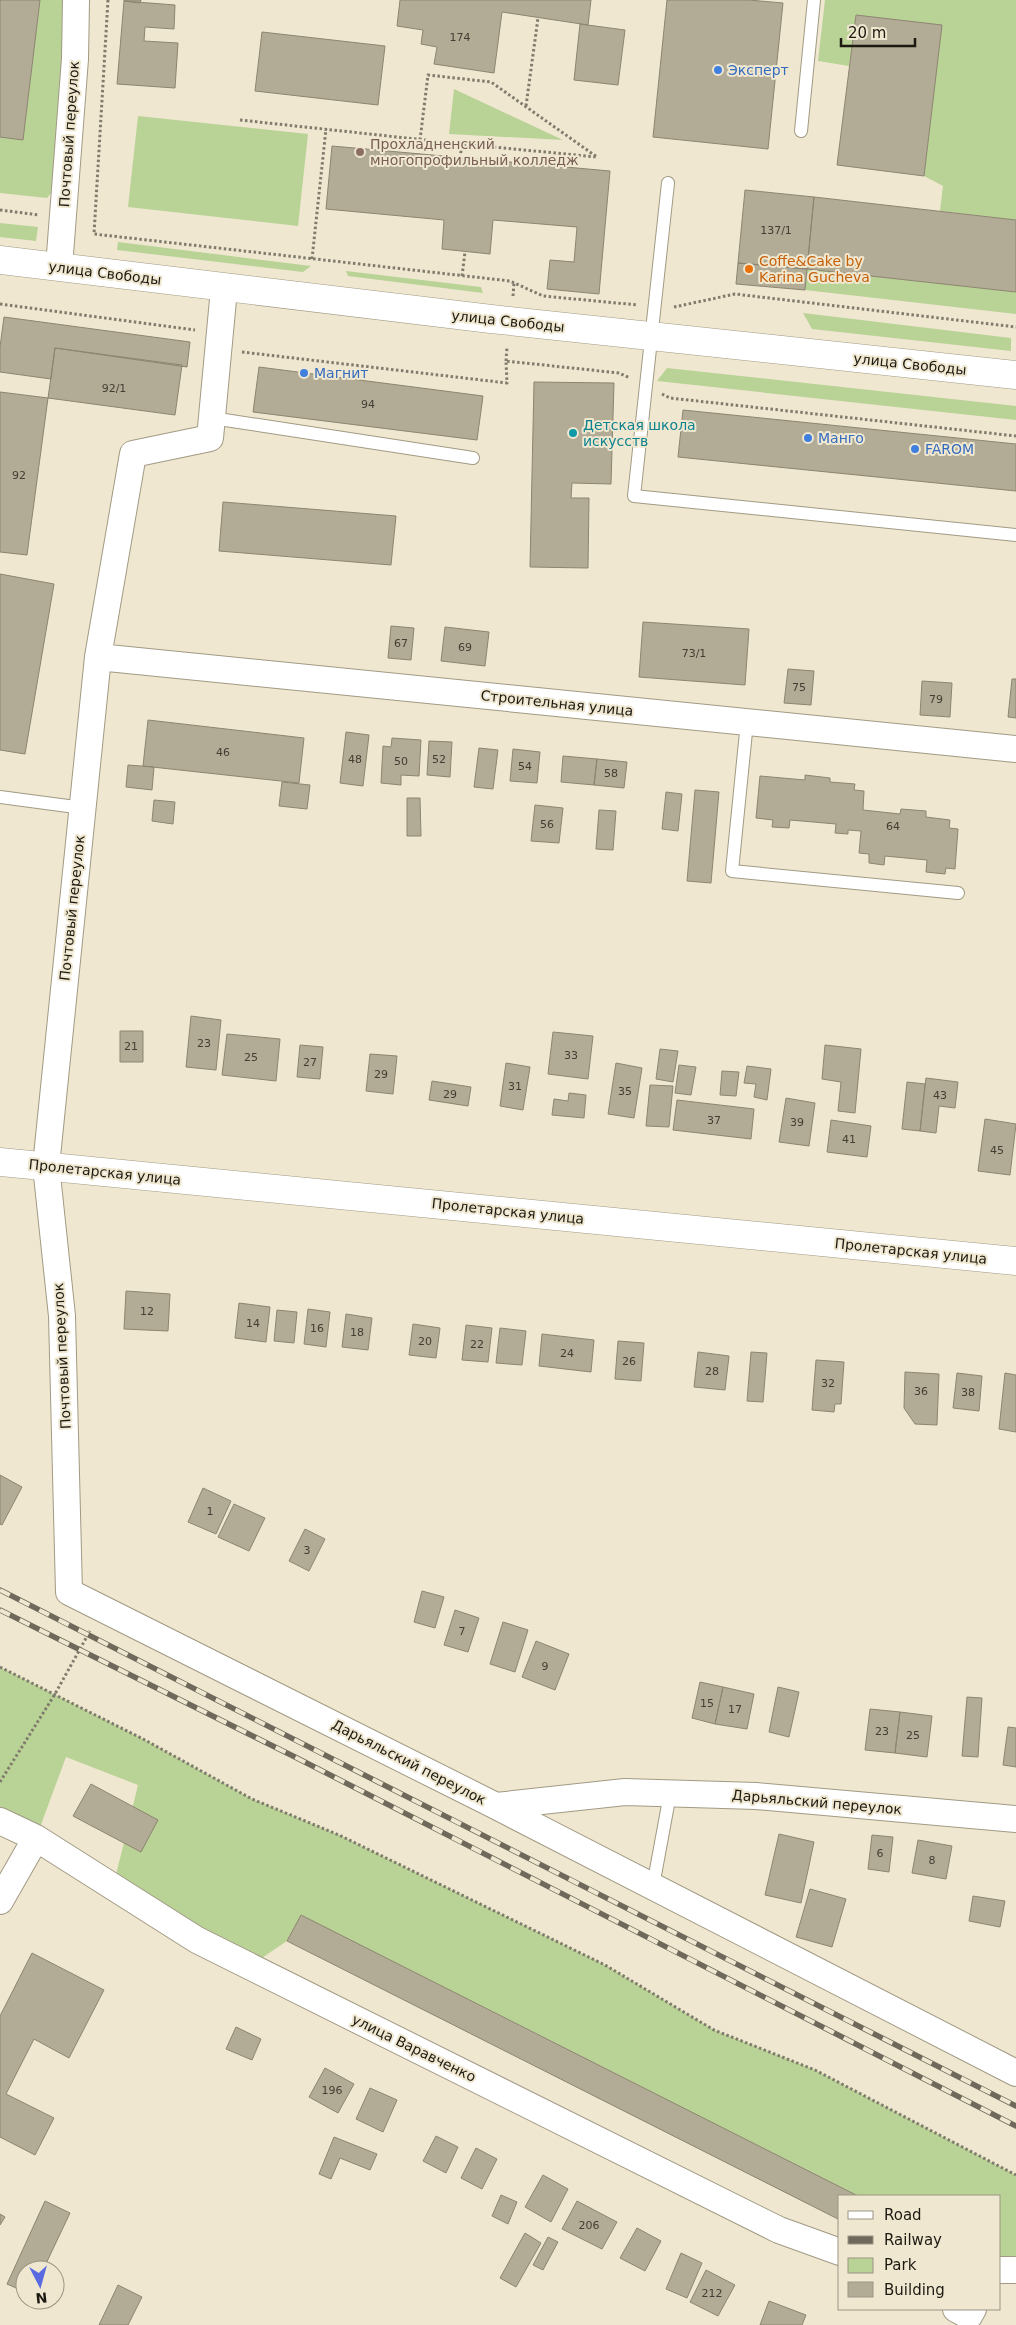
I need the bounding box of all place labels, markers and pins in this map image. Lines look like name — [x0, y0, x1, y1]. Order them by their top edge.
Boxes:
place label: Эксперт — [728, 62, 789, 78]
marker: Эксперт — [712, 64, 724, 76]
place label: Прохладненский многопрофильный колледж — [370, 136, 579, 168]
marker: Прохладненский многопрофильный колледж — [354, 146, 366, 158]
place label: Coffe&Cake by Karina Gucheva — [759, 253, 870, 285]
marker: Coffe&Cake by Karina Gucheva — [743, 263, 755, 275]
place label: Магнит — [314, 365, 368, 381]
marker: Магнит — [298, 367, 310, 379]
place label: Детская школа искусств — [583, 417, 696, 449]
marker: Детская школа искусств — [567, 427, 579, 439]
place label: Манго — [818, 430, 864, 446]
marker: Манго — [802, 432, 814, 444]
place label: FAROM — [925, 441, 974, 457]
marker: FAROM — [909, 443, 921, 455]

